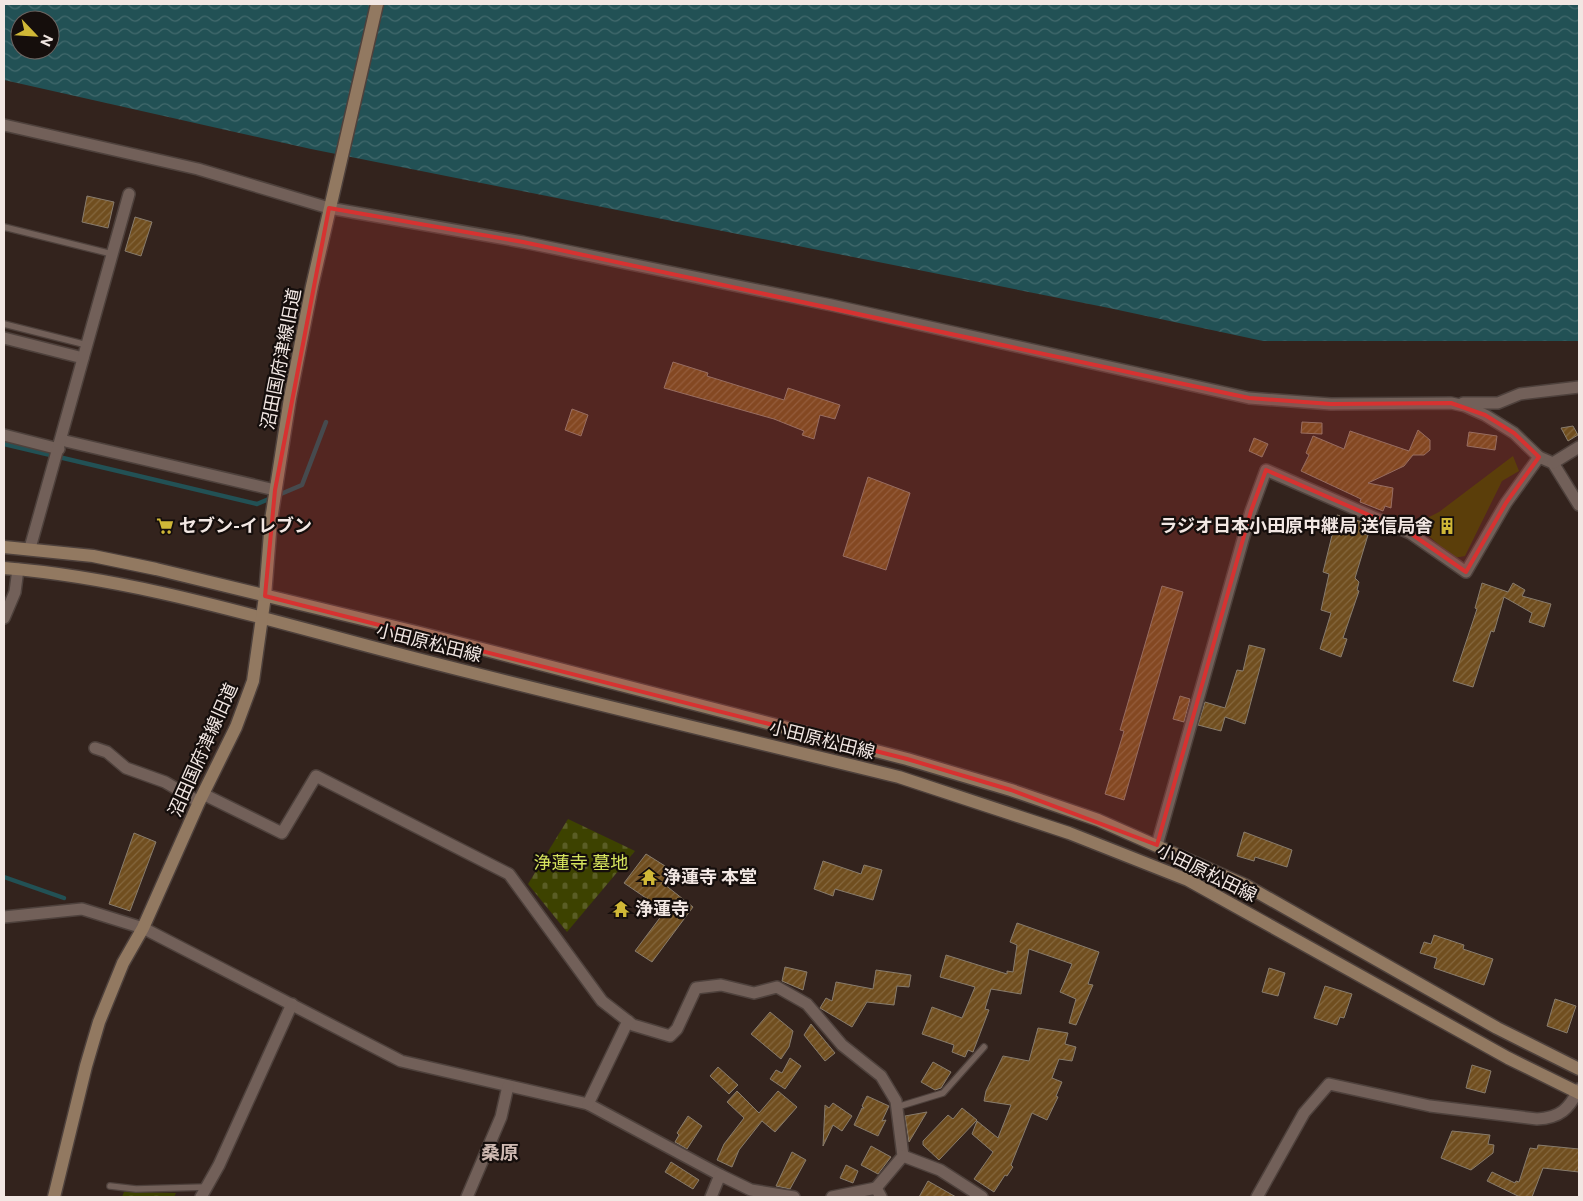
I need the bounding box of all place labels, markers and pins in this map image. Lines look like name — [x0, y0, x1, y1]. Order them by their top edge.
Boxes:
place label: セブン-イレブン — [179, 515, 312, 536]
place label: ラジオ日本小田原中継局 送信局舎 — [1159, 515, 1433, 536]
supermarket icon: セブン-イレブン — [155, 516, 175, 536]
building icon: ラジオ日本小田原中継局 送信局舎 — [1437, 516, 1457, 536]
place label: 浄蓮寺 本堂 — [663, 866, 757, 887]
temple icon: 浄蓮寺 本堂 — [639, 867, 659, 887]
place label: 浄蓮寺 — [635, 898, 689, 919]
temple icon: 浄蓮寺 — [611, 899, 631, 919]

